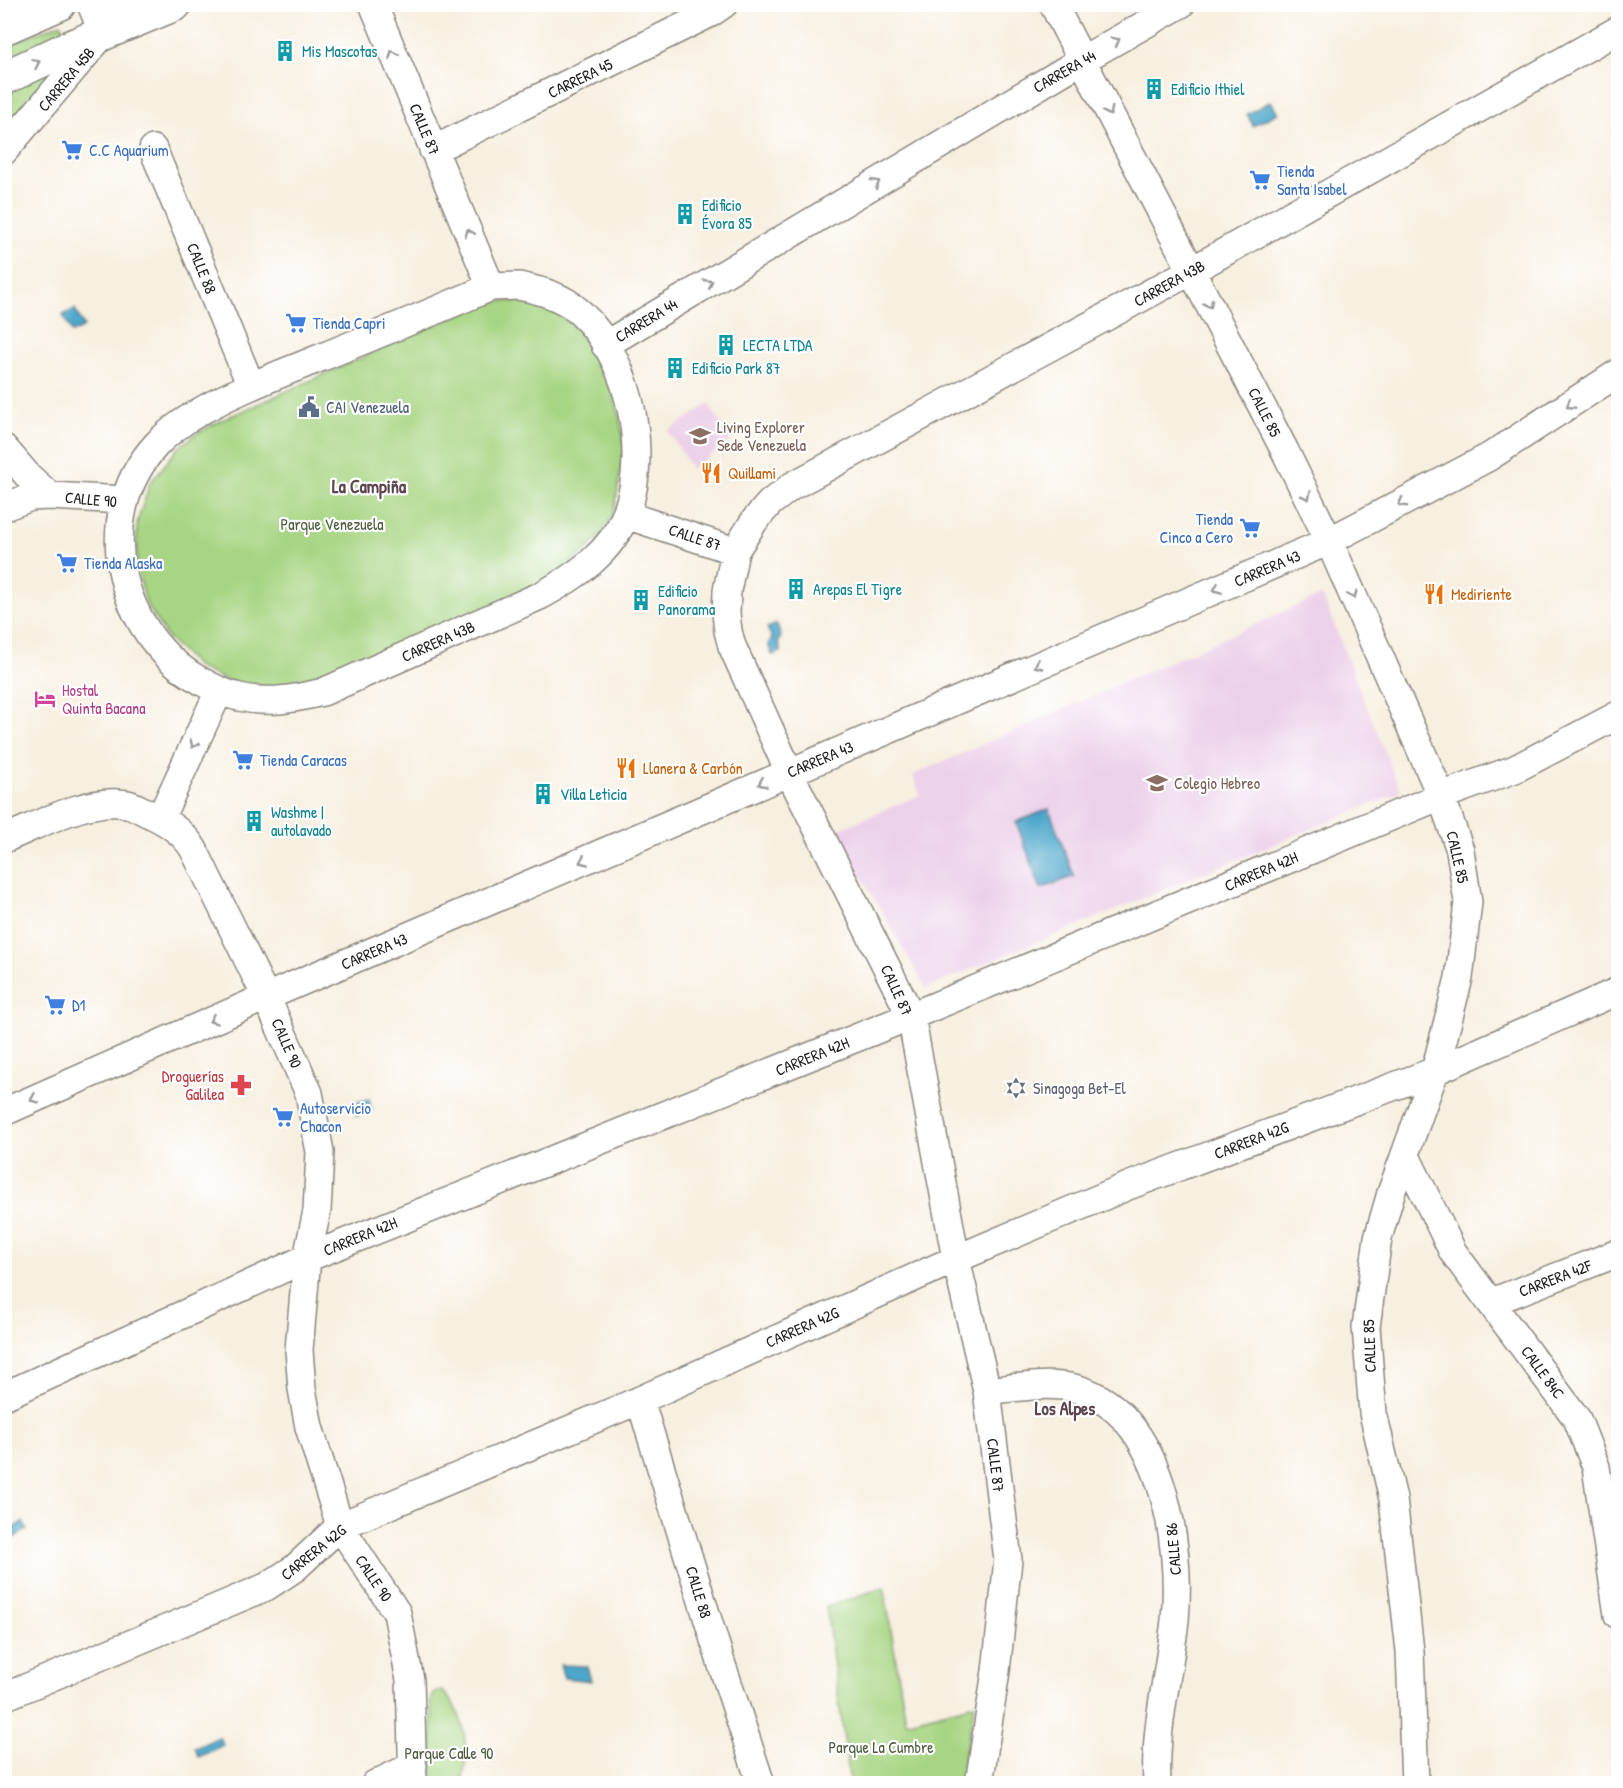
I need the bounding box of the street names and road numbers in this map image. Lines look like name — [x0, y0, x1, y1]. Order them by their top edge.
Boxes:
street label: CARRERA 45B — [33, 42, 99, 116]
street label: CARRERA 44 — [1029, 44, 1099, 98]
street label: CARRERA 45 — [544, 53, 616, 103]
street label: CALLE 87 — [404, 100, 446, 158]
street label: CALLE 88 — [182, 239, 222, 297]
street label: CARRERA 43B — [1129, 254, 1209, 312]
street label: CARRERA 44 — [611, 293, 681, 347]
street label: CALLE 85 — [1243, 383, 1287, 441]
street label: CALLE 90 — [64, 486, 118, 512]
street label: CALLE 87 — [666, 518, 724, 556]
street label: CARRERA 43 — [1230, 544, 1304, 592]
street label: CARRERA 43B — [398, 615, 478, 667]
street label: CARRERA 43 — [783, 735, 857, 783]
street label: CALLE 85 — [1441, 829, 1475, 885]
street label: CARRERA 42H — [1221, 846, 1301, 896]
street label: CARRERA 43 — [337, 927, 411, 975]
street label: CALLE 87 — [876, 961, 918, 1019]
street label: CALLE 90 — [266, 1015, 308, 1071]
street label: CARRERA 42H — [772, 1031, 852, 1081]
street label: CARRERA 42G — [1211, 1116, 1292, 1164]
street label: CARRERA 42H — [320, 1211, 400, 1261]
street label: CARRERA 42F — [1515, 1254, 1596, 1302]
street label: CARRERA 42G — [762, 1301, 842, 1353]
street label: CALLE 85 — [1357, 1319, 1381, 1373]
street label: CALLE 84C — [1516, 1341, 1570, 1403]
street label: CALLE 87 — [982, 1437, 1010, 1493]
street label: CARRERA 42G — [276, 1519, 351, 1585]
street label: CALLE 86 — [1160, 1522, 1186, 1576]
street label: CALLE 90 — [350, 1550, 398, 1606]
street label: CALLE 88 — [681, 1563, 717, 1621]

